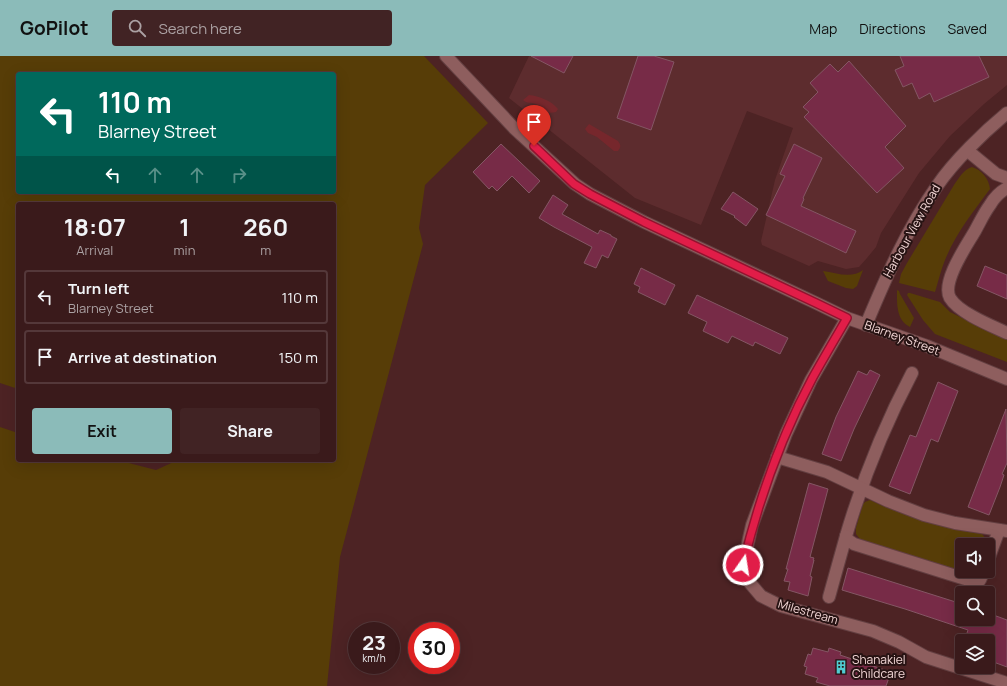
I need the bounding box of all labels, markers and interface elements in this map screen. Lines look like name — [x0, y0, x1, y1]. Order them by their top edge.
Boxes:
search box — [112, 10, 392, 46]
text: GoPilot — [20, 15, 88, 41]
icon: search — [126, 17, 148, 39]
text: Search here — [158, 18, 242, 39]
text: Map — [809, 19, 837, 38]
text: Directions — [859, 19, 926, 38]
text: Saved — [948, 19, 987, 38]
text: 110 m — [98, 83, 172, 121]
icon: left — [32, 88, 84, 140]
pin — [517, 105, 551, 146]
icon: arrive — [523, 111, 545, 133]
text: Blarney Street — [98, 119, 217, 143]
icon: left — [102, 164, 124, 186]
icon: ahead — [144, 164, 166, 186]
icon: ahead — [186, 164, 208, 186]
icon: right — [228, 164, 250, 186]
street label: Harbour View Road — [879, 181, 944, 280]
text: 18:07 — [64, 210, 126, 243]
text: 1 — [179, 210, 190, 243]
text: 260 — [243, 210, 288, 243]
text: Arrival — [76, 241, 113, 259]
text: min — [174, 241, 195, 259]
text: m — [260, 241, 271, 259]
text: Turn left — [68, 278, 130, 299]
icon: left — [34, 286, 56, 308]
text: 110 m — [281, 287, 318, 308]
text: Blarney Street — [68, 299, 154, 317]
street label: Blarney Street — [862, 316, 942, 359]
icon: arrive — [34, 346, 56, 368]
text: Arrive at destination — [68, 347, 217, 368]
text: 150 m — [279, 347, 318, 368]
button: Exit — [32, 408, 172, 454]
button: Share — [180, 408, 320, 454]
map controls — [955, 538, 995, 674]
button: sound — [955, 538, 995, 578]
position arrow — [722, 544, 764, 586]
button: search — [955, 586, 995, 626]
street label: Milestream — [776, 595, 840, 628]
speed limit sign: 30 — [408, 622, 460, 674]
text: 23 — [362, 629, 386, 656]
button: layers — [955, 634, 995, 674]
text: km/h — [362, 651, 386, 665]
place label: Shanakiel Childcare — [852, 651, 906, 682]
building icon: Shanakiel Childcare — [833, 659, 849, 675]

